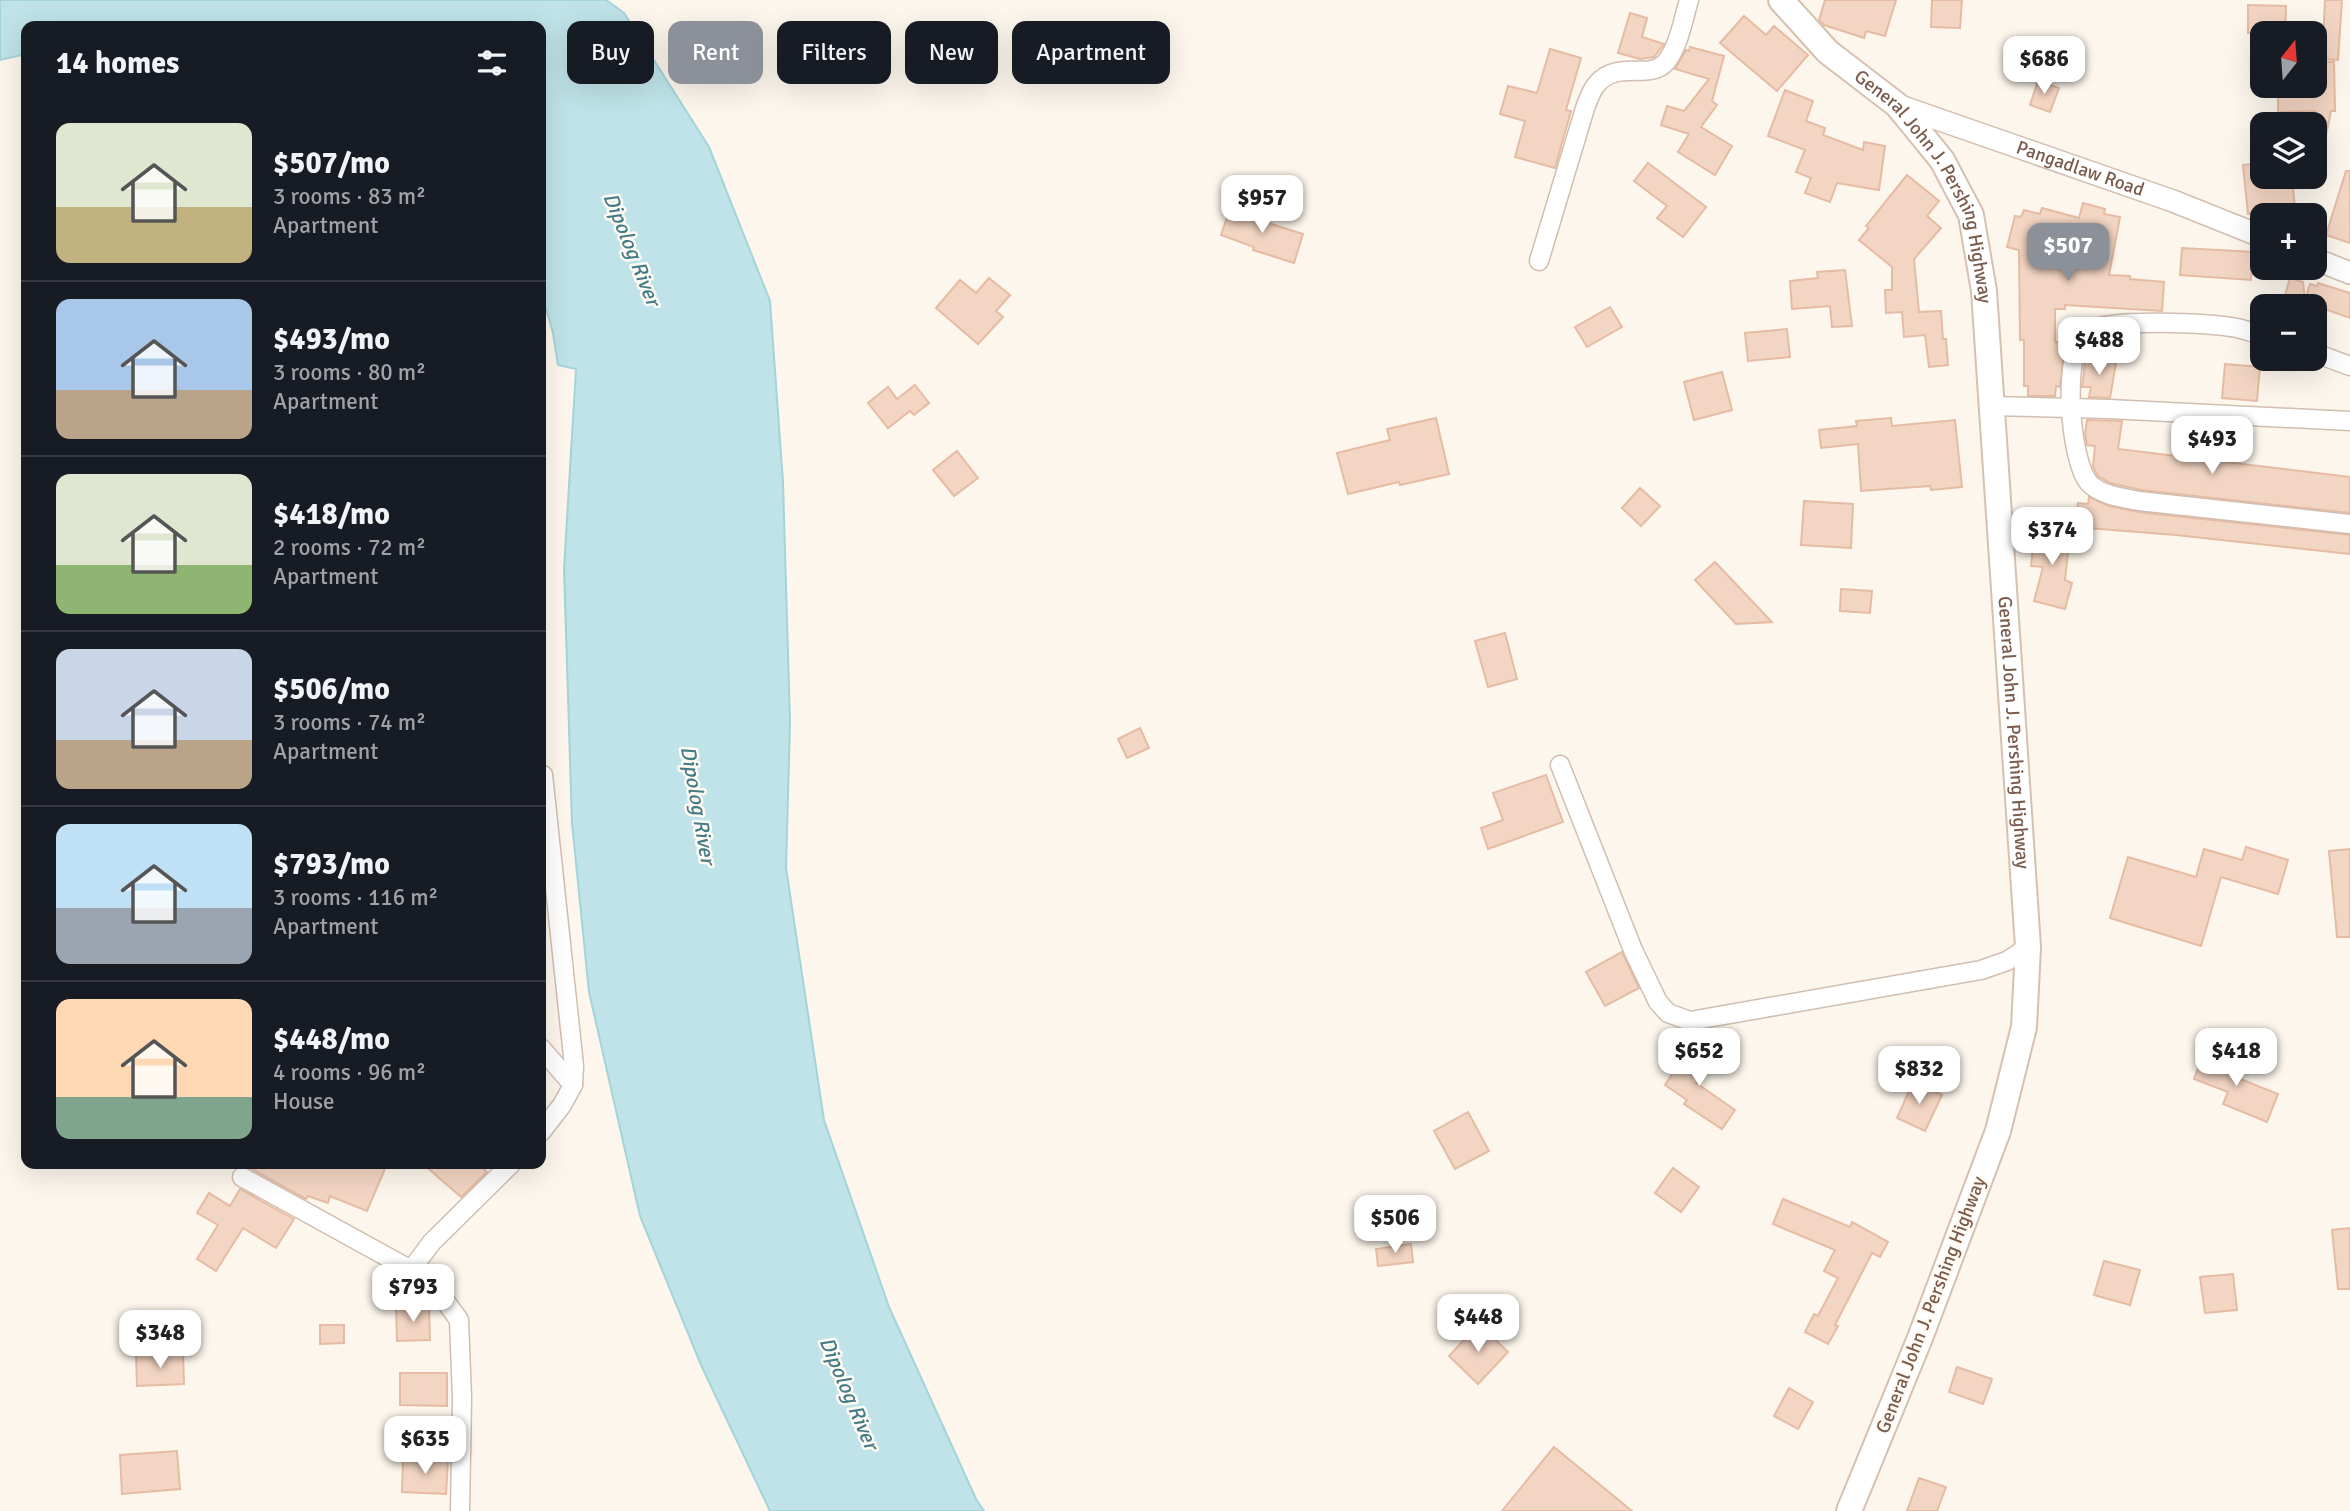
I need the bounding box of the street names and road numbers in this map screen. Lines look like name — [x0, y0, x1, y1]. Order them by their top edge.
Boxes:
street label: General John J. Pershing Highway — [1849, 64, 1997, 304]
street label: Pangadlaw Road — [2013, 135, 2147, 202]
street label: General John J. Pershing Highway — [1992, 595, 2035, 870]
street label: General John J. Pershing Highway — [1871, 1173, 1991, 1437]

